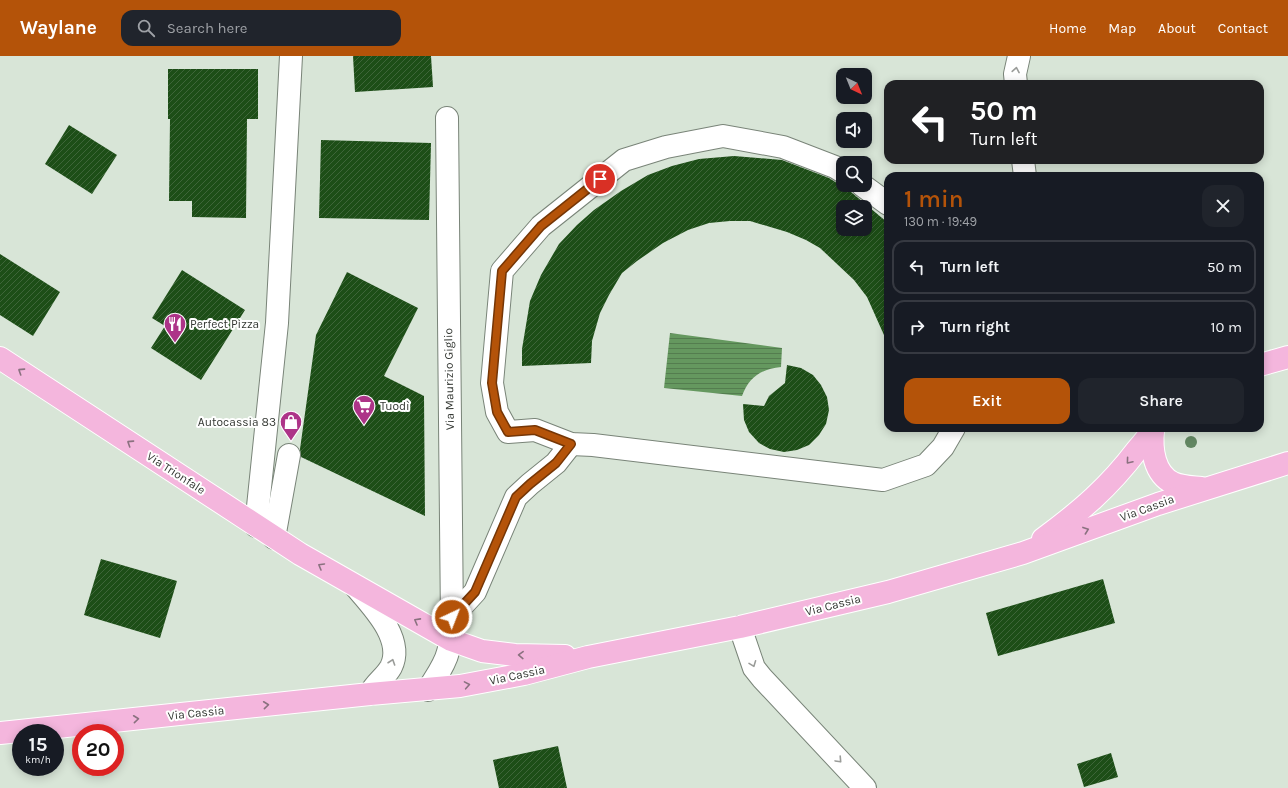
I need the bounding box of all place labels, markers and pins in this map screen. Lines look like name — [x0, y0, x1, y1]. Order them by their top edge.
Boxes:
pin — [583, 162, 617, 196]
restaurant icon: Perfect Pizza — [162, 311, 188, 344]
place label: Perfect Pizza — [190, 317, 259, 331]
supermarket icon: Tuodì — [351, 393, 377, 426]
place label: Tuodì — [380, 399, 410, 413]
shop icon: Autocassia 83 — [278, 409, 304, 442]
place label: Autocassia 83 — [198, 415, 276, 429]

